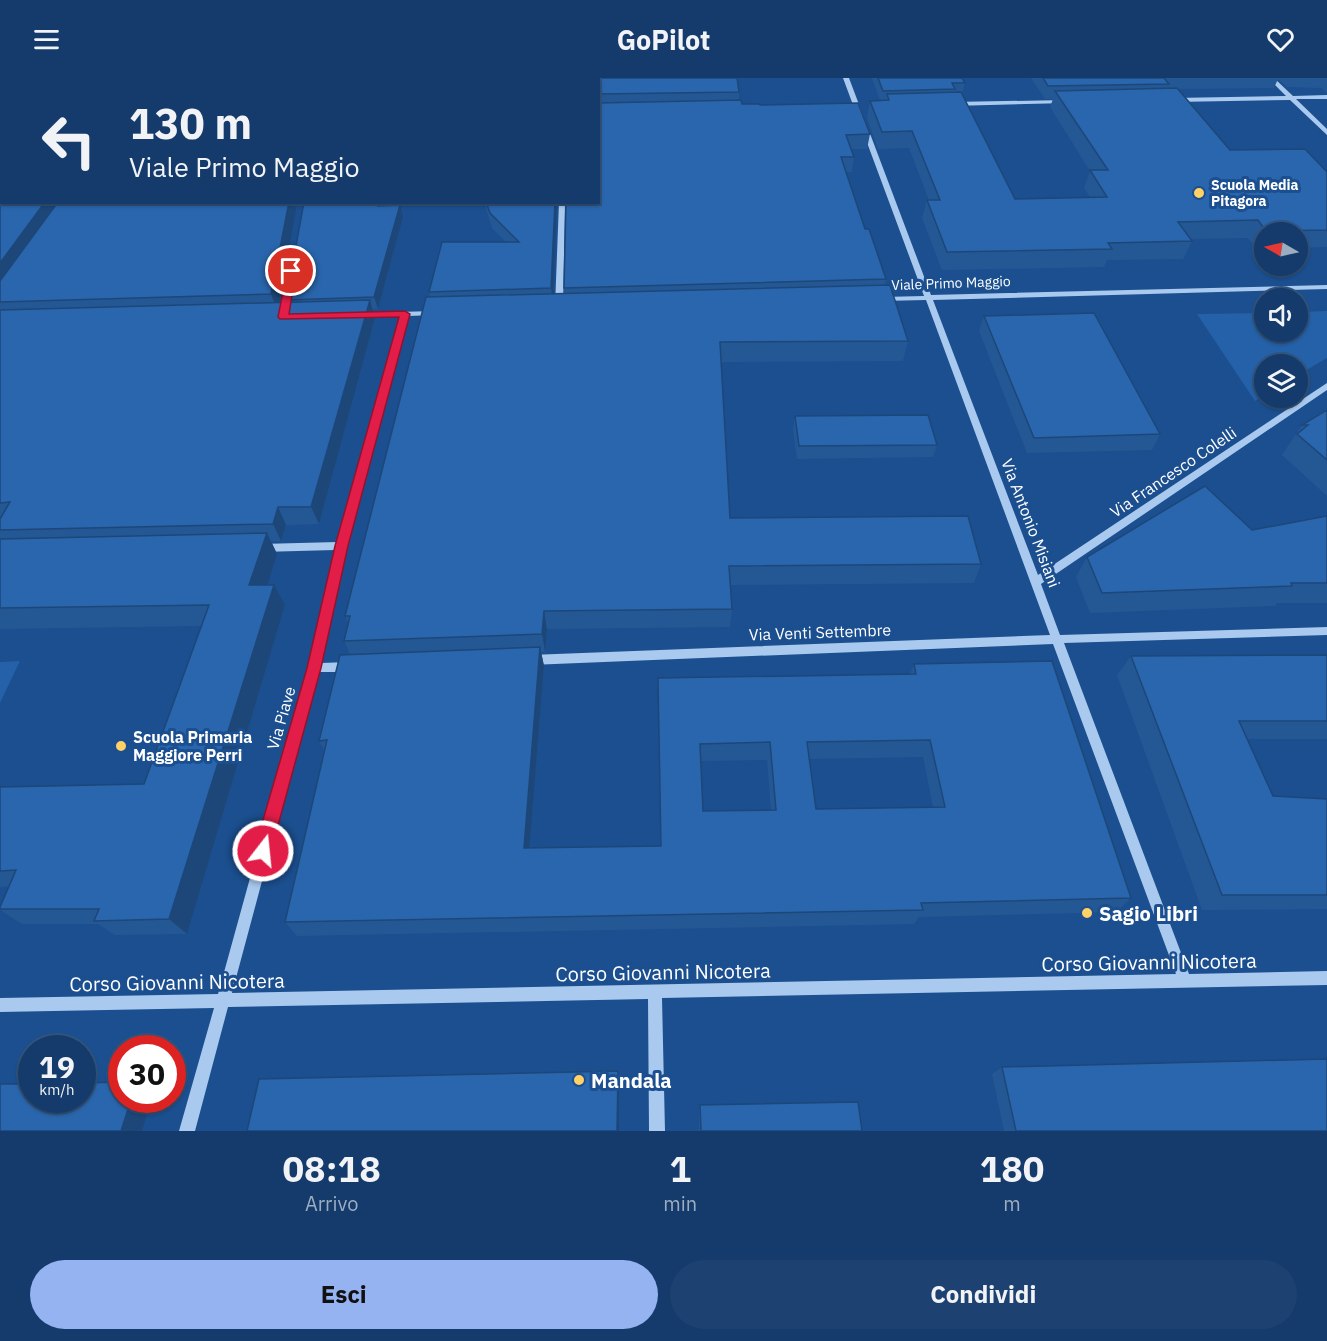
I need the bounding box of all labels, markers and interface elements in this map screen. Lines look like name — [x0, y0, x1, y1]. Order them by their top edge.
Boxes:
text: GoPilot — [617, 22, 710, 57]
icon: menu — [30, 23, 63, 56]
icon: heart — [1264, 23, 1297, 56]
text: 130 m — [129, 96, 252, 151]
icon: left — [30, 102, 108, 180]
text: Viale Primo Maggio — [129, 149, 360, 184]
place label: Scuola Media Pitagora — [1211, 176, 1299, 210]
marker: Scuola Media Pitagora — [1192, 186, 1206, 200]
north arrow — [1254, 222, 1308, 276]
map controls — [1254, 222, 1308, 408]
pin — [265, 245, 316, 296]
icon: arrive — [274, 254, 307, 287]
street label: Viale Primo Maggio — [891, 272, 1011, 294]
button: sound — [1254, 288, 1308, 342]
button: layers — [1254, 354, 1308, 408]
street label: Via Francesco Colelli — [1106, 422, 1240, 522]
street label: Via Antonio Misiani — [997, 456, 1065, 590]
street label: Via Venti Settembre — [749, 620, 892, 644]
street label: Via Piave — [262, 684, 300, 752]
place label: Scuola Primaria Maggiore Perri — [133, 727, 252, 765]
marker: Scuola Primaria Maggiore Perri — [114, 739, 128, 753]
position arrow — [231, 819, 295, 883]
place label: Sagio Libri — [1099, 900, 1198, 927]
marker: Sagio Libri — [1080, 906, 1094, 920]
street label: Corso Giovanni Nicotera — [1041, 947, 1257, 977]
street label: Corso Giovanni Nicotera — [555, 957, 771, 987]
street label: Corso Giovanni Nicotera — [69, 967, 285, 997]
speed limit sign: 30 — [108, 1035, 186, 1113]
text: 19 — [39, 1047, 75, 1086]
place label: Mandala — [591, 1067, 672, 1094]
marker: Mandala — [572, 1073, 586, 1087]
text: km/h — [39, 1080, 75, 1099]
text: 08:18 — [283, 1145, 381, 1192]
text: 1 — [669, 1145, 691, 1192]
text: 180 — [980, 1145, 1044, 1192]
text: Arrivo — [305, 1190, 358, 1217]
text: min — [663, 1190, 697, 1217]
text: m — [1003, 1190, 1021, 1217]
button: Esci — [30, 1260, 658, 1329]
button: Condividi — [670, 1260, 1297, 1329]

